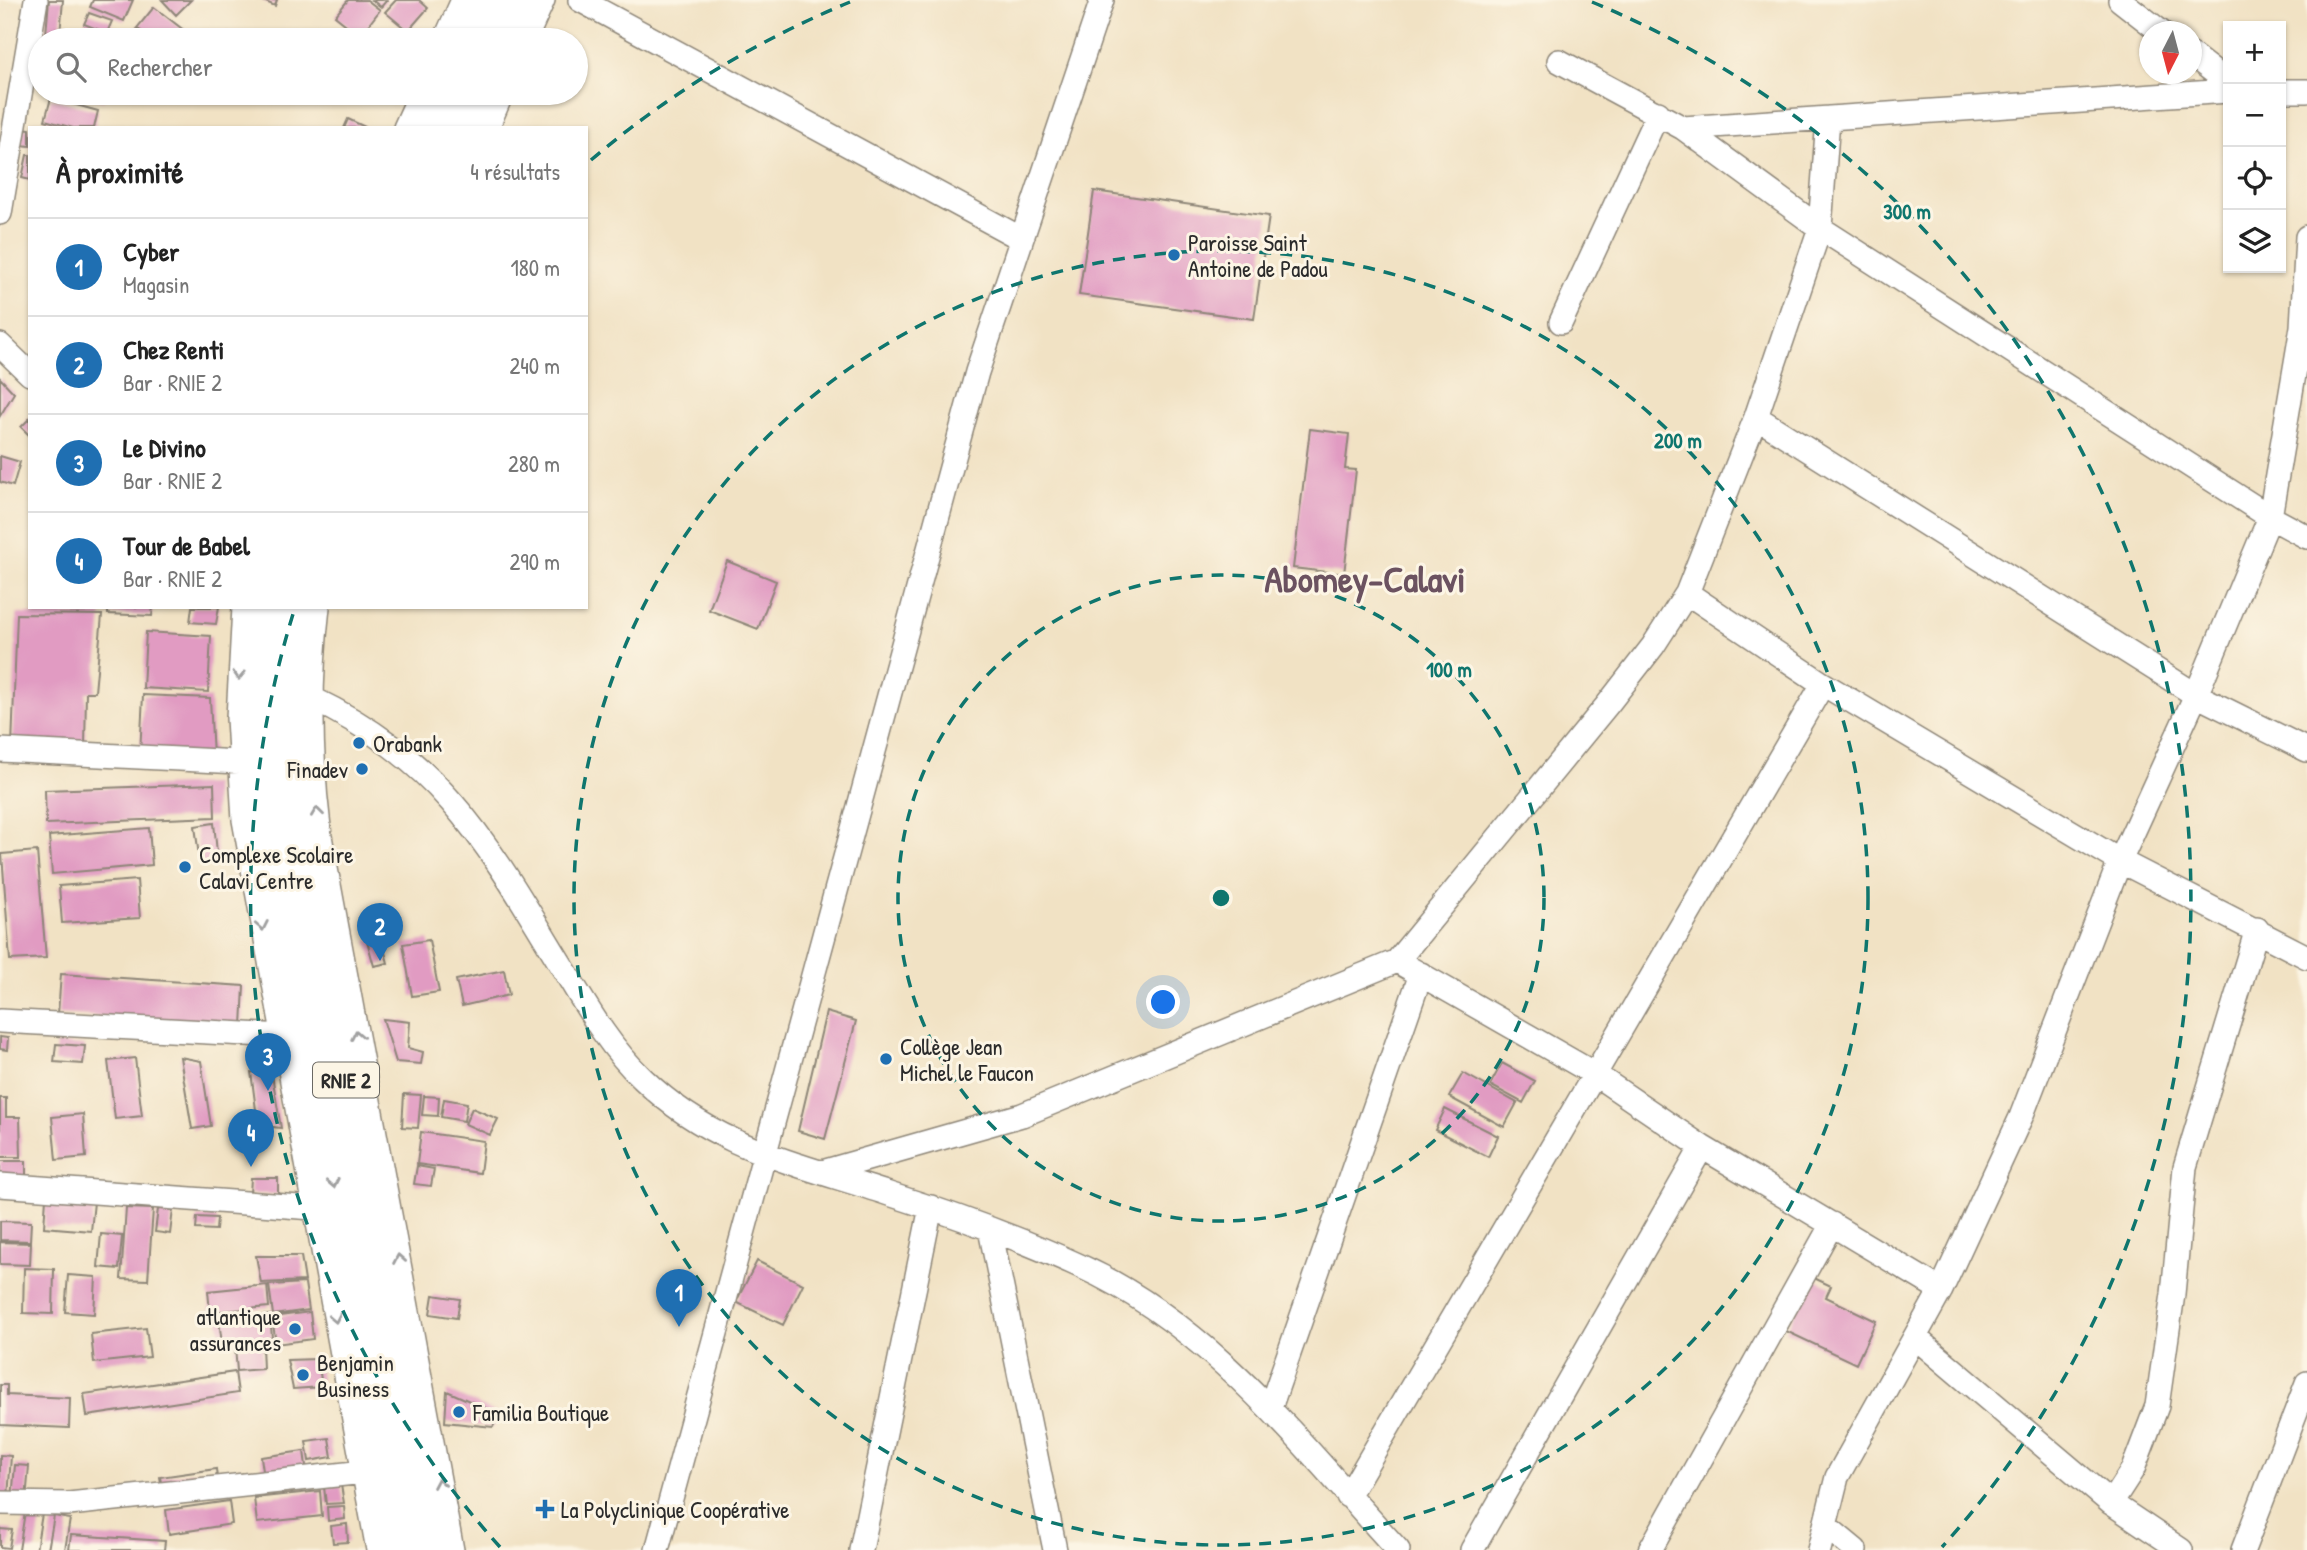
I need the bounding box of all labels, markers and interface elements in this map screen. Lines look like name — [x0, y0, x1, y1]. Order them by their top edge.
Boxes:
north arrow — [2139, 21, 2202, 84]
map controls — [2223, 21, 2286, 273]
button: + — [2223, 21, 2286, 84]
search box — [28, 28, 588, 105]
icon: search — [52, 48, 90, 86]
text: Rechercher — [108, 49, 213, 84]
button: − — [2223, 84, 2286, 147]
button: locate — [2223, 147, 2286, 210]
text: À proximité — [56, 152, 184, 192]
text: 4 résultats — [470, 156, 560, 187]
text: 300 m — [1883, 197, 1931, 226]
button: layers — [2223, 210, 2286, 273]
place label: Paroisse Saint Antoine de Padou — [1188, 227, 1328, 284]
text: Cyber — [123, 234, 179, 269]
marker: Paroisse Saint Antoine de Padou — [1166, 247, 1182, 263]
text: 1 — [75, 252, 83, 283]
text: 180 m — [510, 252, 560, 283]
text: Magasin — [123, 269, 189, 300]
text: Chez Renti — [123, 332, 224, 367]
text: 2 — [74, 350, 84, 381]
text: 240 m — [509, 350, 560, 381]
text: Bar · RNIE 2 — [123, 367, 222, 398]
text: 200 m — [1654, 426, 1702, 455]
text: Le Divino — [123, 430, 206, 465]
text: 3 — [74, 448, 84, 479]
text: 280 m — [508, 448, 560, 479]
text: Bar · RNIE 2 — [123, 465, 222, 496]
text: Tour de Babel — [123, 528, 250, 563]
text: 4 — [75, 546, 83, 577]
text: 290 m — [510, 546, 560, 577]
district label: Abomey-Calavi — [1265, 553, 1465, 604]
text: Bar · RNIE 2 — [123, 563, 222, 594]
text: 100 m — [1426, 655, 1472, 684]
one-way arrow — [232, 670, 247, 681]
place label: Orabank — [373, 728, 443, 759]
marker: Orabank — [351, 735, 367, 751]
place label: Finadev — [286, 754, 348, 785]
marker: Finadev — [354, 761, 370, 777]
one-way arrow — [309, 806, 324, 817]
place label: Complexe Scolaire Calavi Centre — [199, 839, 353, 896]
marker: Complexe Scolaire Calavi Centre — [177, 859, 193, 875]
centre of rings — [1209, 886, 1233, 910]
pin: 2 — [357, 903, 403, 961]
one-way arrow — [254, 920, 269, 932]
your location — [1146, 985, 1180, 1019]
one-way arrow — [350, 1029, 365, 1041]
place label: Collège Jean Michel le Faucon — [900, 1031, 1034, 1088]
pin: 3 — [245, 1033, 291, 1091]
marker: Collège Jean Michel le Faucon — [878, 1051, 894, 1067]
road number: RNIE 2 — [313, 1062, 379, 1098]
pin: 4 — [228, 1109, 274, 1167]
one-way arrow — [325, 1177, 340, 1189]
one-way arrow — [392, 1253, 407, 1265]
pin: 1 — [656, 1269, 702, 1327]
place label: atlantique assurances — [190, 1301, 281, 1358]
one-way arrow — [326, 1312, 341, 1324]
marker: atlantique assurances — [287, 1321, 303, 1337]
place label: Benjamin Business — [317, 1347, 394, 1404]
marker: Benjamin Business — [295, 1367, 311, 1383]
place label: Familia Boutique — [472, 1397, 609, 1428]
marker: Familia Boutique — [451, 1404, 467, 1420]
one-way arrow — [433, 1477, 448, 1489]
place label: La Polyclinique Coopérative — [561, 1494, 790, 1525]
marker: La Polyclinique Coopérative — [535, 1499, 555, 1519]

